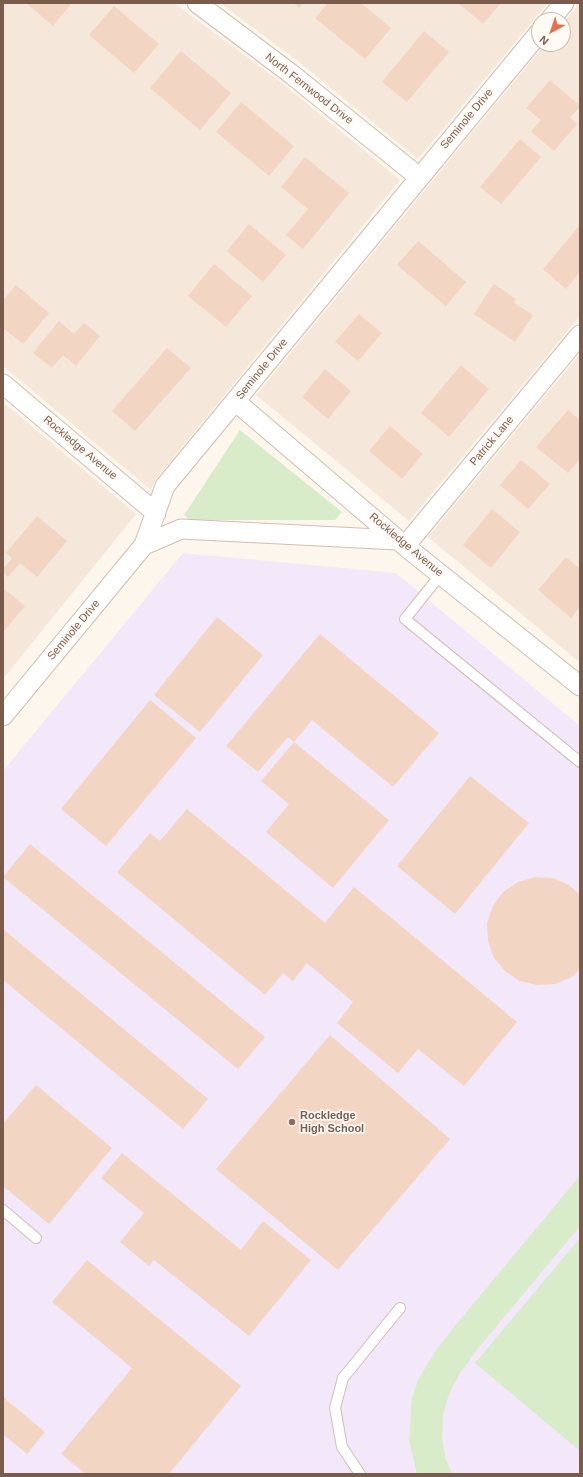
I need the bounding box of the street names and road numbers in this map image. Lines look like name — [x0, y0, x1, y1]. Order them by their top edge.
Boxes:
street label: North Fernwood Drive — [263, 51, 355, 127]
street label: Seminole Drive — [438, 86, 496, 152]
street label: Seminole Drive — [233, 336, 291, 402]
street label: Rockledge Avenue — [40, 413, 120, 483]
street label: Patrick Lane — [467, 413, 517, 469]
street label: Rockledge Avenue — [366, 510, 446, 580]
street label: Seminole Drive — [45, 597, 103, 663]

